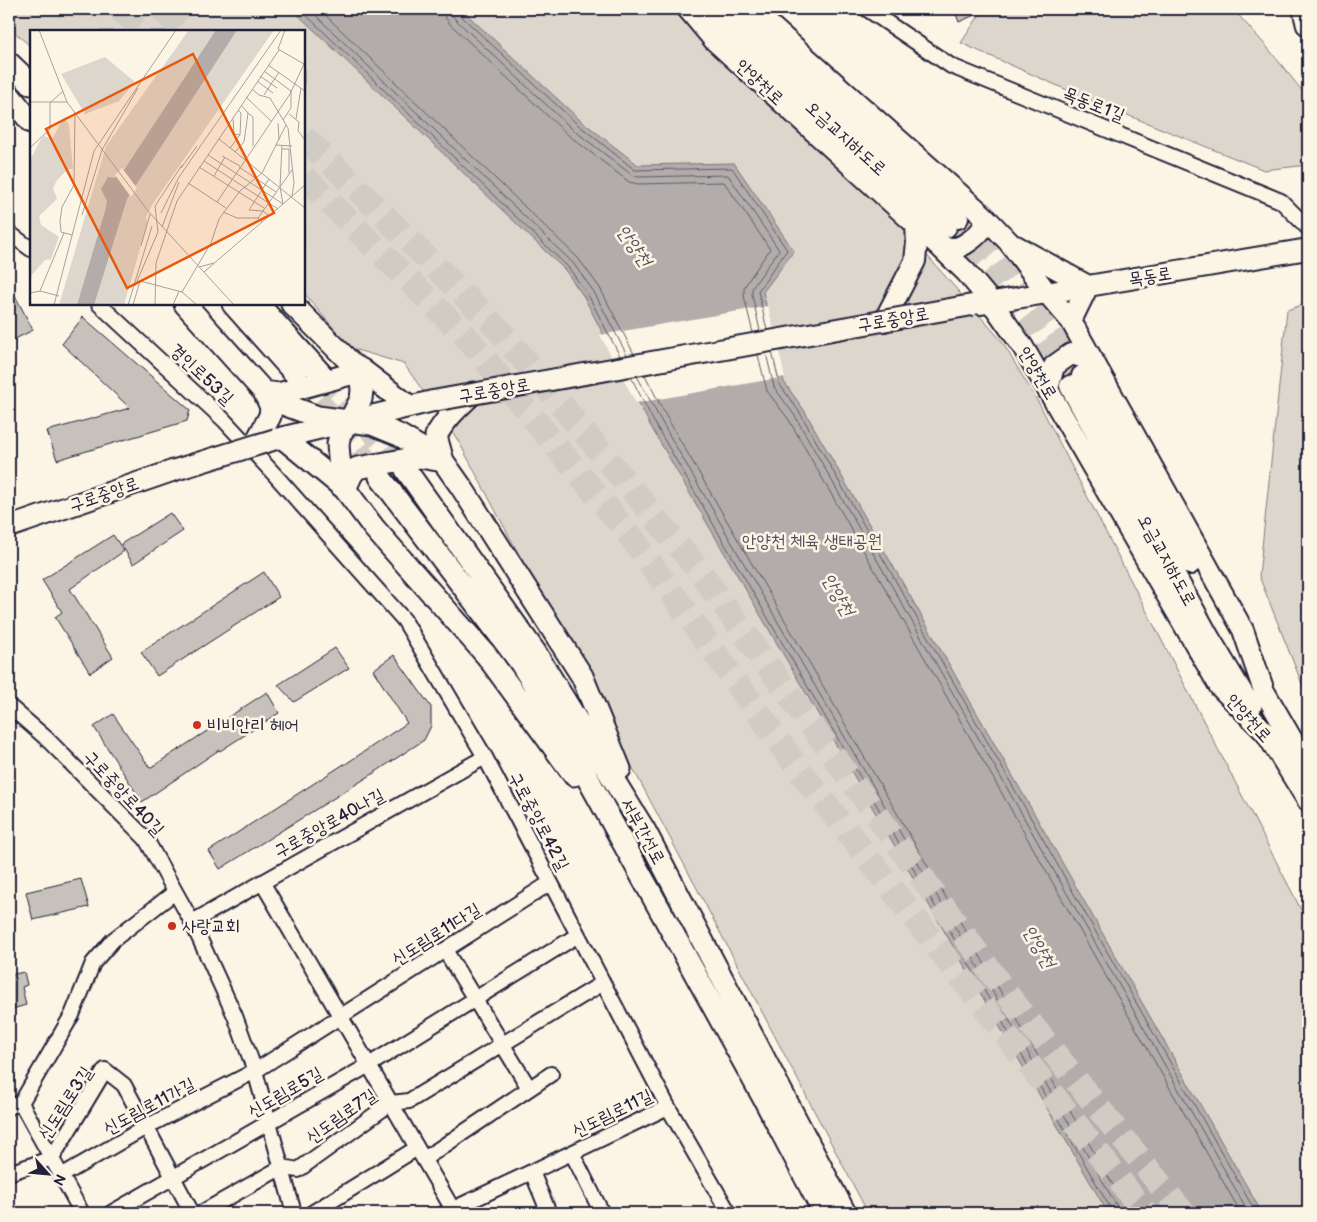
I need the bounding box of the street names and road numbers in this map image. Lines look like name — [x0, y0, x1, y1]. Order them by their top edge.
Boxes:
street label: 안양천로 — [731, 55, 788, 110]
street label: 목동로1길 — [1060, 83, 1128, 127]
street label: 오금교지하도로 — [801, 97, 890, 180]
street label: 목동로 — [1127, 263, 1173, 290]
street label: 구로중앙로 — [856, 303, 931, 336]
street label: 경인로53길 — [165, 340, 238, 409]
street label: 안양천로 — [1014, 343, 1061, 403]
street label: 구로중앙로 — [457, 374, 532, 407]
street label: 구로중앙로 — [67, 473, 142, 516]
street label: 오금교지하도로 — [1133, 511, 1200, 610]
street label: 안양천로 — [1221, 690, 1276, 747]
street label: 구로중앙로40길 — [79, 747, 169, 841]
street label: 구로중앙로42길 — [504, 768, 574, 875]
street label: 구로중앙로40나길 — [270, 784, 389, 862]
street label: 서부간선로 — [616, 794, 669, 868]
street label: 신도림로11다길 — [388, 899, 485, 970]
street label: 신도림로3길 — [34, 1062, 97, 1144]
street label: 신도림로5길 — [244, 1062, 327, 1122]
street label: 신도림로11가길 — [100, 1073, 199, 1139]
street label: 신도림로7길 — [302, 1084, 381, 1148]
street label: 신도림로11길 — [569, 1085, 656, 1142]

